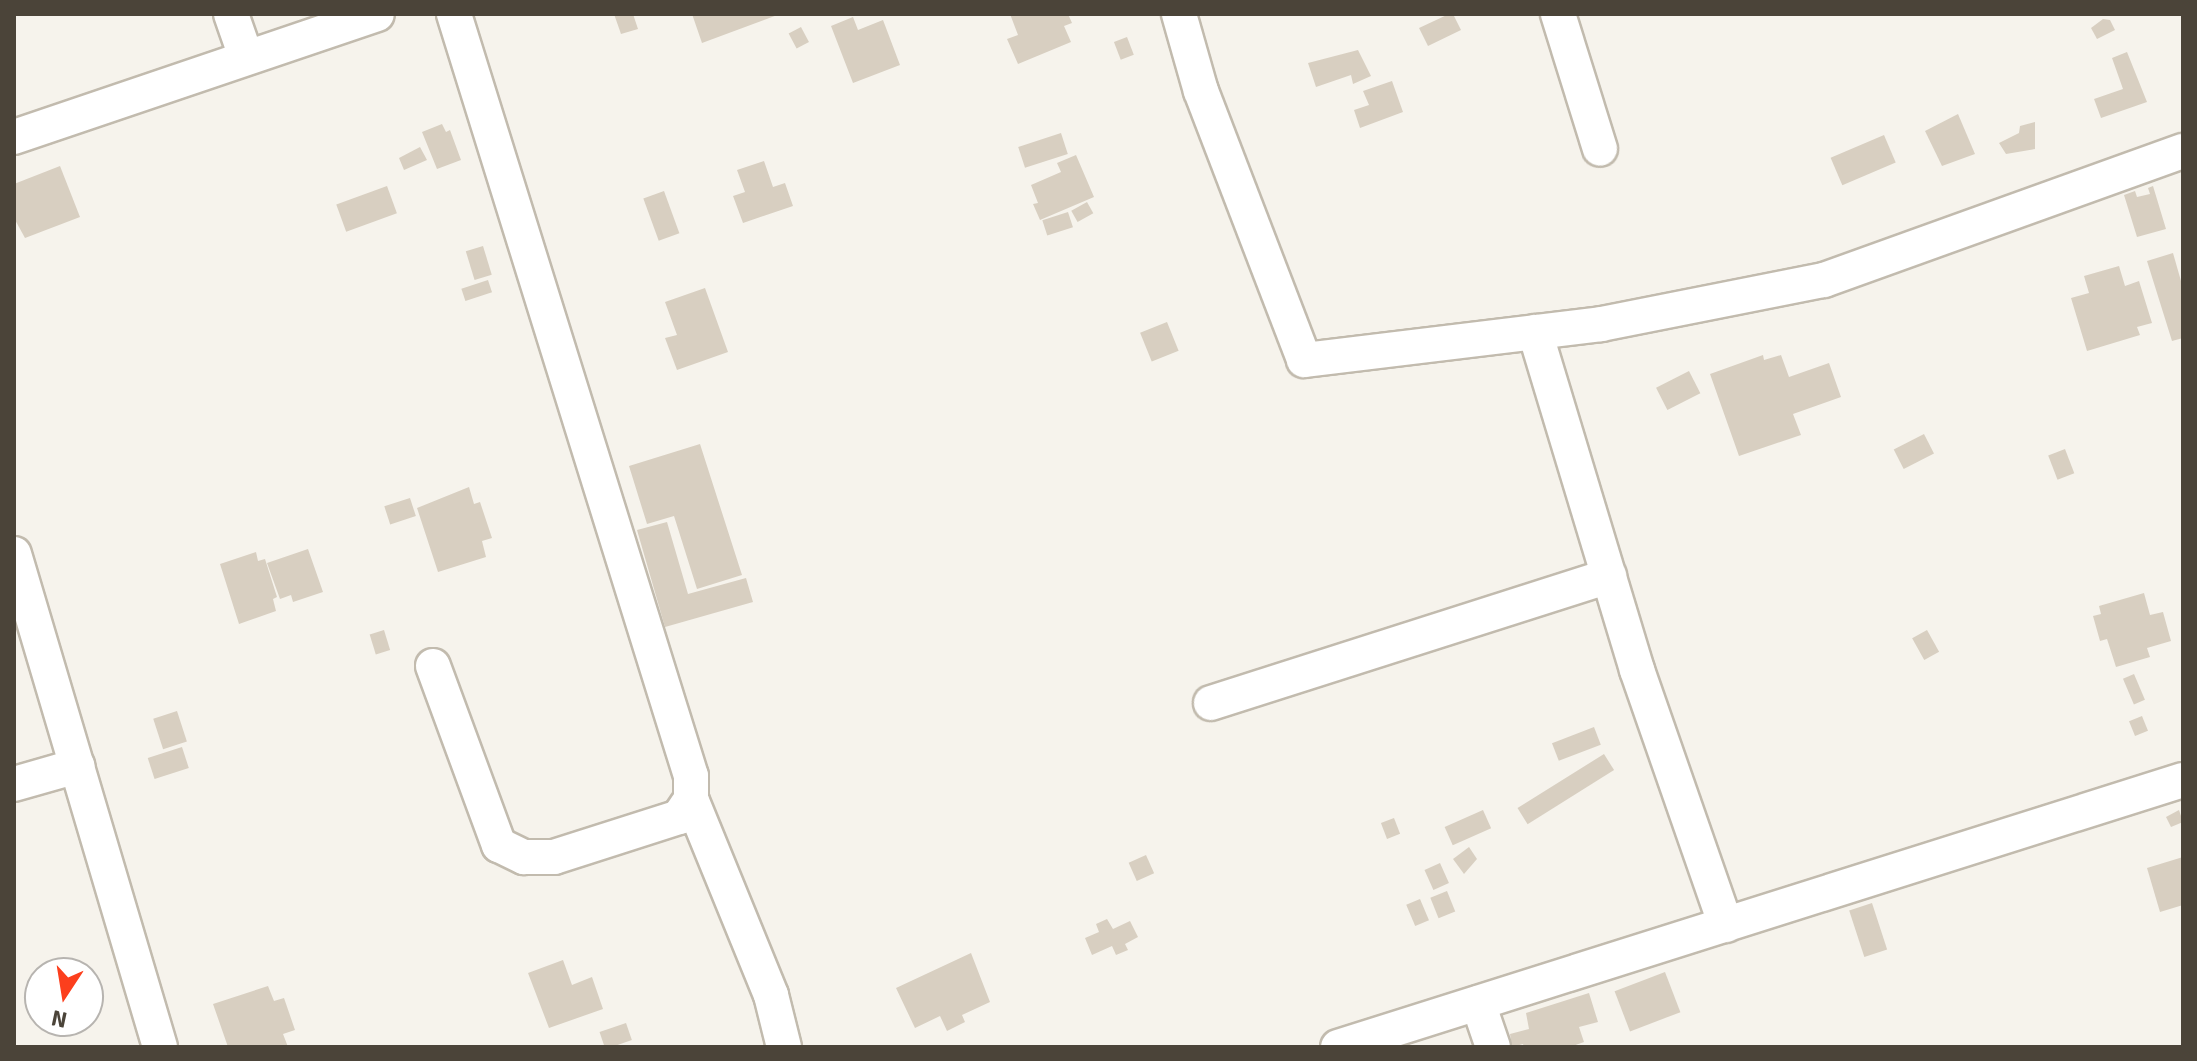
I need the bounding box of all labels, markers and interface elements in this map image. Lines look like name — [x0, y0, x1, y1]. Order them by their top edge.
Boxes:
north arrow — [24, 957, 104, 1037]
text: N — [49, 1004, 70, 1034]

